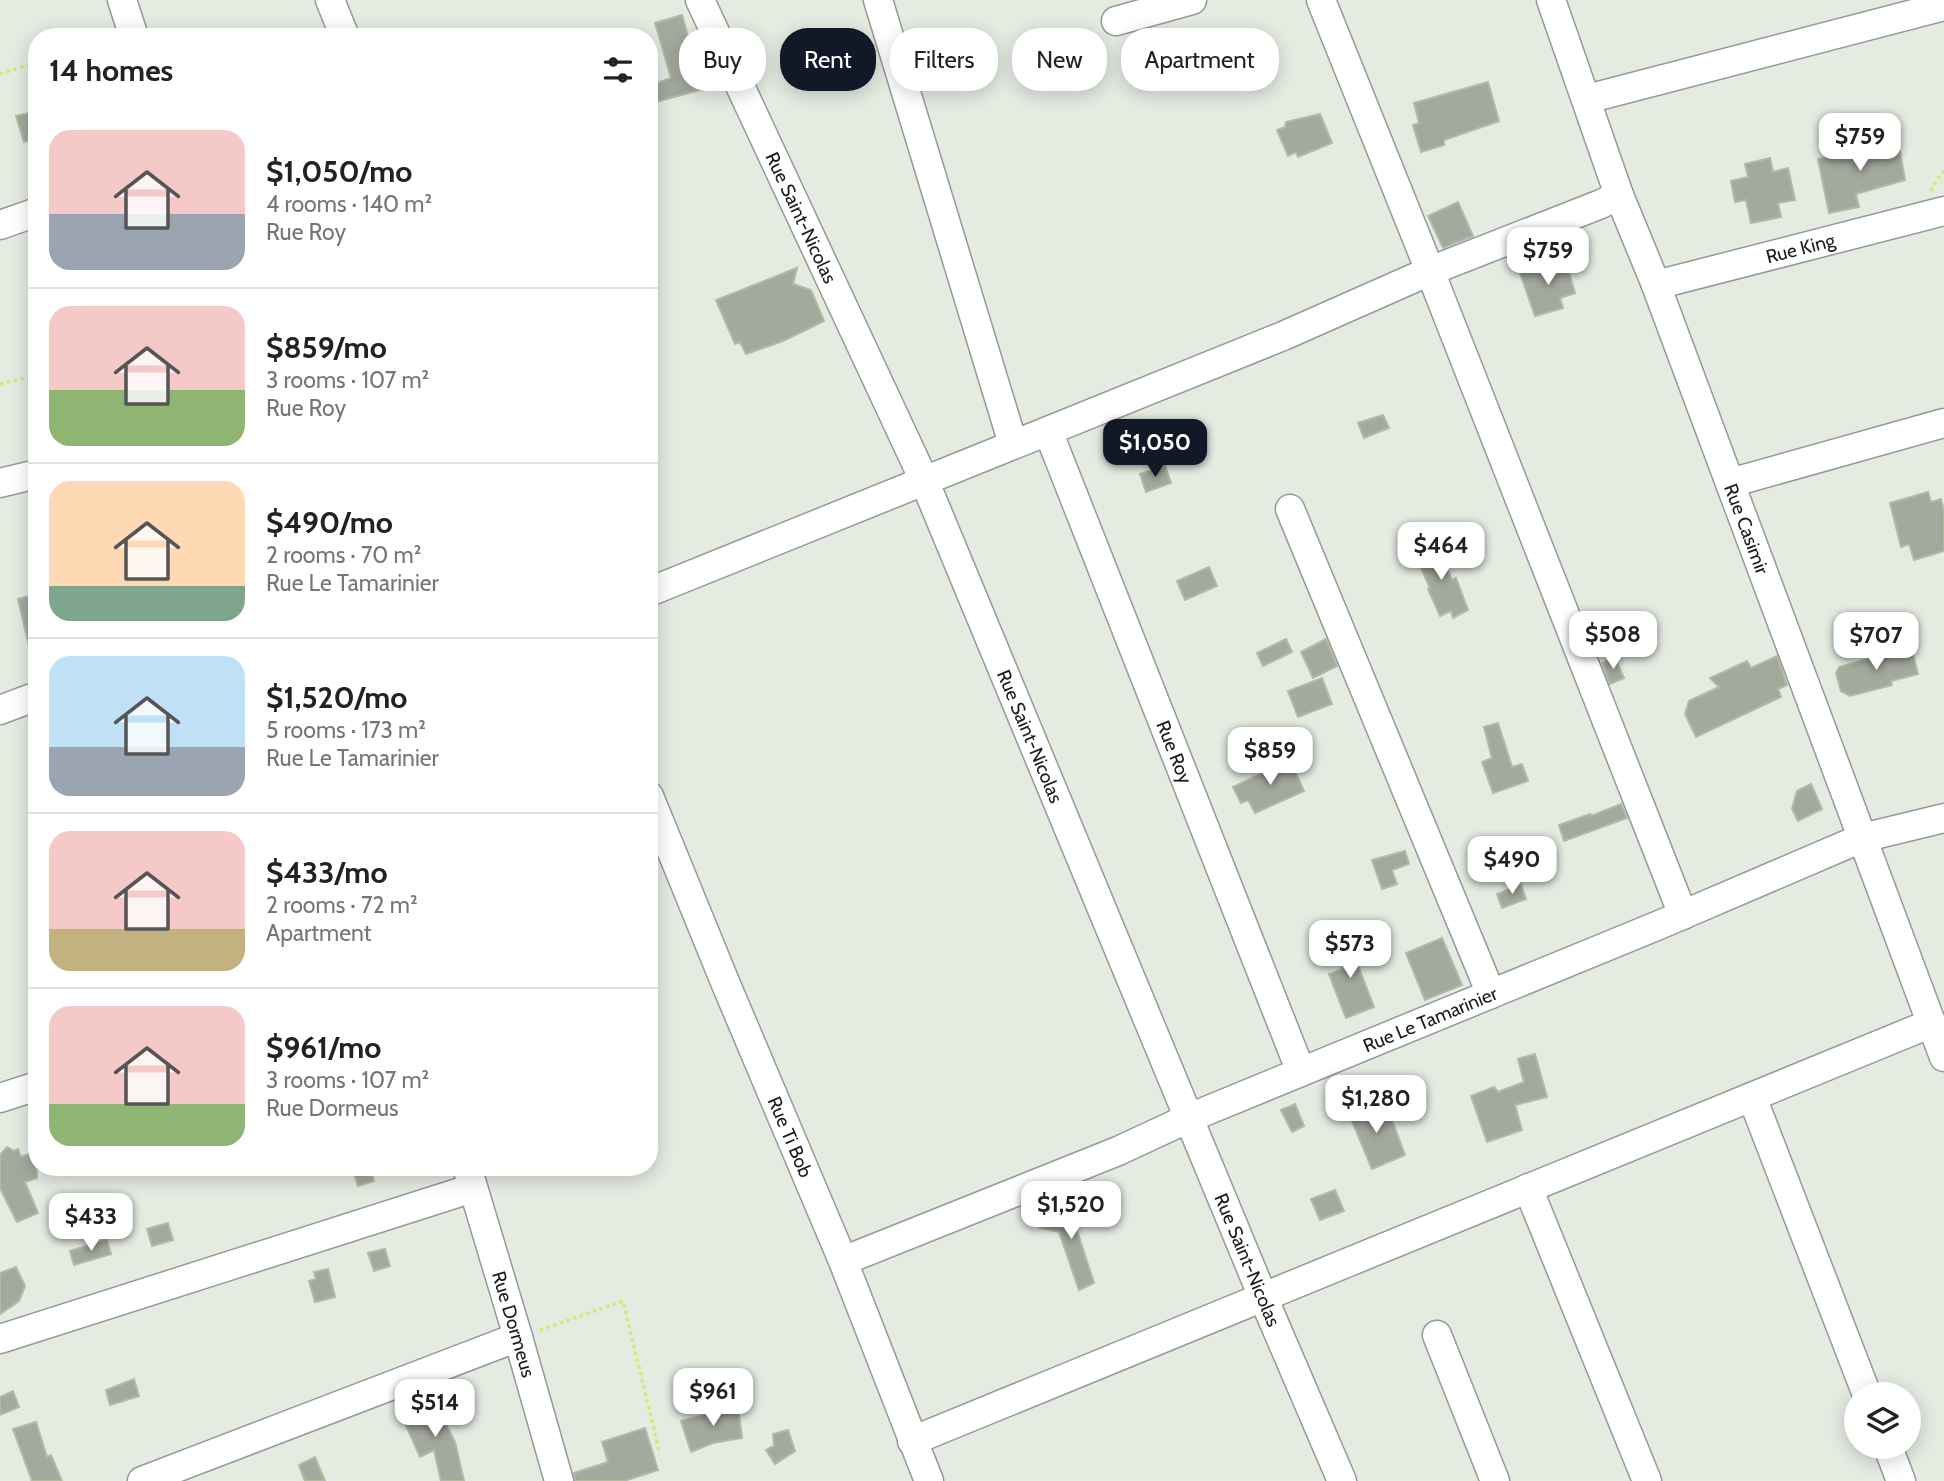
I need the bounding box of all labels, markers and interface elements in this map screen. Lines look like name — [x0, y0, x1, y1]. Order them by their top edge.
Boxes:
chip: Buy — [679, 28, 766, 91]
chip: Rent — [780, 28, 876, 91]
chip: Filters — [890, 28, 998, 91]
chip: New — [1012, 28, 1107, 91]
chip: Apartment — [1121, 28, 1279, 91]
icon: filters — [599, 51, 637, 89]
text: 14 homes — [49, 52, 173, 89]
pin: $759 — [1819, 114, 1901, 173]
text: $759 — [1835, 122, 1885, 150]
street label: Rue Saint-Nicolas — [761, 148, 842, 287]
text: $1,050/mo — [266, 153, 412, 190]
icon: home — [105, 158, 189, 242]
text: 4 rooms · 140 m² — [266, 190, 432, 218]
text: Rue Roy — [266, 218, 346, 246]
pin: $759 — [1507, 228, 1589, 287]
street label: Rue King — [1763, 228, 1838, 268]
text: $759 — [1523, 236, 1573, 264]
text: $859/mo — [266, 329, 387, 366]
icon: home — [105, 334, 189, 418]
text: 3 rooms · 107 m² — [266, 366, 429, 394]
text: Rue Roy — [266, 394, 346, 422]
pin: $1,050 — [1098, 420, 1212, 479]
text: $1,050 — [1119, 428, 1191, 456]
street label: Rue Casimir — [1720, 480, 1774, 577]
text: $490/mo — [266, 504, 393, 541]
icon: home — [105, 509, 189, 593]
pin: $464 — [1400, 522, 1482, 582]
text: $464 — [1414, 531, 1468, 559]
text: 2 rooms · 70 m² — [266, 541, 421, 569]
text: Rue Le Tamarinier — [266, 569, 439, 597]
pin: $508 — [1572, 612, 1654, 671]
pin: $707 — [1835, 612, 1917, 672]
text: $508 — [1585, 620, 1641, 648]
text: $707 — [1850, 621, 1902, 649]
street label: Rue Saint-Nicolas — [992, 666, 1068, 806]
text: $1,520/mo — [266, 679, 407, 716]
icon: home — [105, 684, 189, 768]
text: 5 rooms · 173 m² — [266, 716, 426, 744]
street label: Rue Roy — [1152, 717, 1198, 787]
pin: $859 — [1229, 728, 1311, 787]
text: $859 — [1244, 736, 1296, 764]
text: Rue Le Tamarinier — [266, 744, 439, 772]
pin: $490 — [1471, 836, 1553, 896]
text: $490 — [1484, 845, 1540, 873]
text: $433/mo — [266, 854, 388, 891]
icon: home — [105, 859, 189, 943]
text: 2 rooms · 72 m² — [266, 891, 418, 919]
text: Apartment — [266, 919, 371, 947]
pin: $573 — [1309, 920, 1391, 980]
text: $573 — [1325, 929, 1375, 957]
street label: Rue Le Tamarinier — [1360, 981, 1500, 1057]
text: $961/mo — [266, 1029, 381, 1066]
icon: home — [105, 1034, 189, 1118]
text: 3 rooms · 107 m² — [266, 1066, 429, 1094]
pin: $1,280 — [1319, 1076, 1433, 1135]
text: $1,280 — [1341, 1084, 1411, 1112]
street label: Rue Ti Bob — [763, 1093, 818, 1181]
text: Rue Dormeus — [266, 1094, 399, 1122]
pin: $1,520 — [1014, 1182, 1128, 1241]
text: $1,520 — [1037, 1190, 1105, 1218]
street label: Rue Saint-Nicolas — [1210, 1190, 1286, 1330]
pin: $433 — [50, 1194, 132, 1253]
text: $433 — [65, 1202, 117, 1230]
street label: Rue Dormeus — [487, 1268, 540, 1380]
pin: $961 — [672, 1368, 754, 1428]
text: $961 — [689, 1377, 737, 1405]
pin: $514 — [394, 1380, 476, 1439]
map controls — [1844, 1382, 1921, 1459]
button: layers — [1844, 1382, 1921, 1459]
text: $514 — [411, 1388, 459, 1416]

